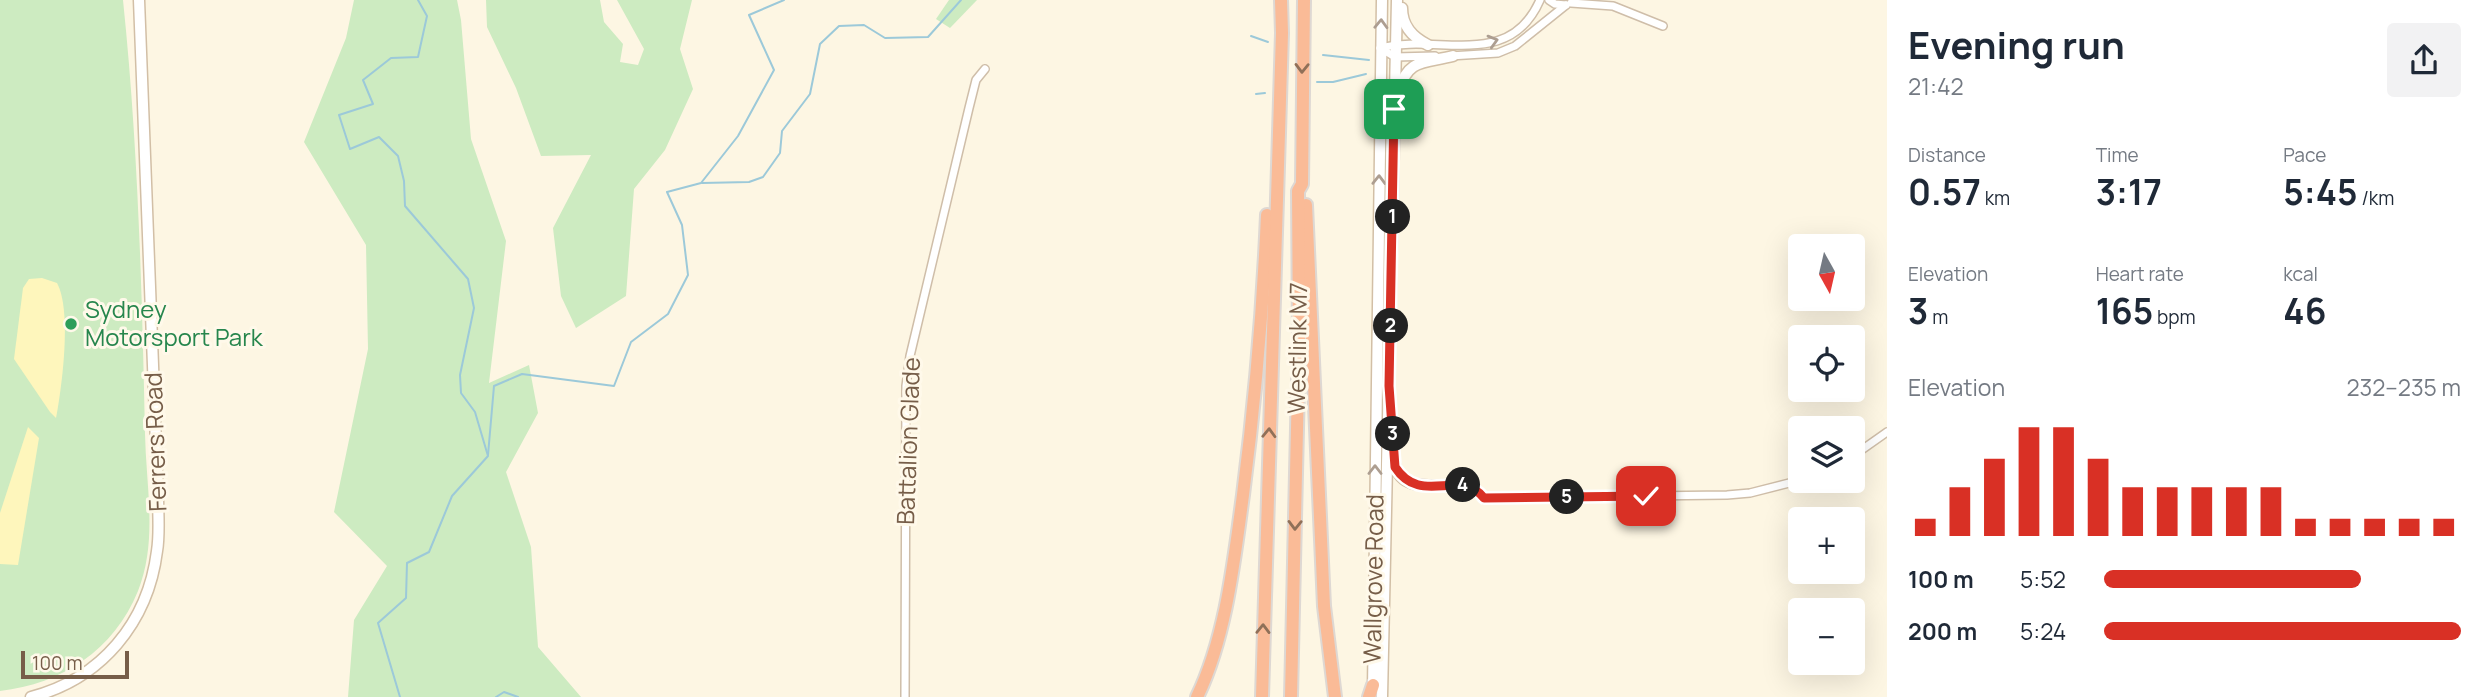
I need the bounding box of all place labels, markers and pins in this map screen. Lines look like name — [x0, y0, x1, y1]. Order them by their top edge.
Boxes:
pin — [1364, 79, 1424, 139]
pin: 1 — [1376, 200, 1410, 234]
place label: Sydney Motorsport Park — [85, 292, 264, 353]
pin: 2 — [1374, 308, 1408, 344]
marker: Sydney Motorsport Park — [63, 316, 79, 332]
pin: 3 — [1376, 416, 1410, 452]
pin — [1616, 466, 1676, 526]
pin: 4 — [1446, 468, 1480, 503]
pin: 5 — [1550, 480, 1584, 514]

